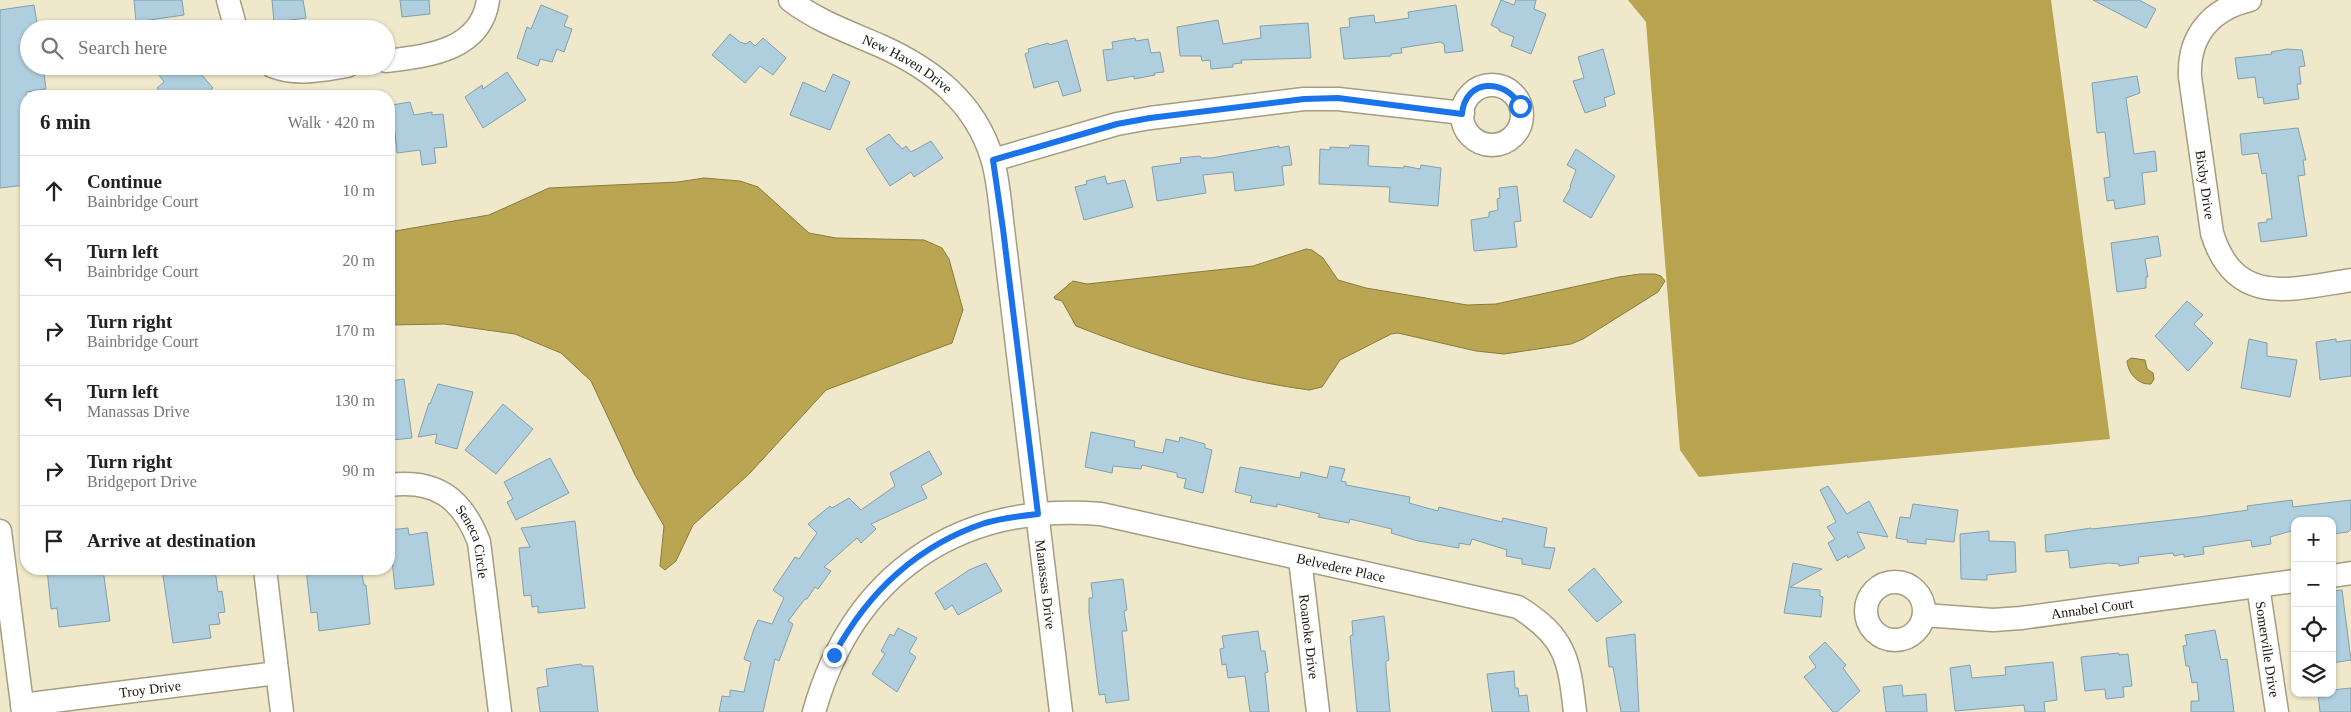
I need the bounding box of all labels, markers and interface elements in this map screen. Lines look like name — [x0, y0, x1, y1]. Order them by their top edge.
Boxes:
search box — [20, 20, 395, 75]
street label: New Haven Drive — [860, 31, 955, 96]
icon: search — [38, 34, 66, 62]
text: Search here — [78, 37, 167, 58]
route start — [1509, 95, 1532, 118]
text: 6 min — [40, 110, 91, 134]
text: Walk · 420 m — [288, 114, 375, 131]
street label: Bixby Drive — [2193, 149, 2217, 220]
text: Continue — [87, 171, 162, 192]
icon: ahead — [40, 177, 68, 205]
text: 10 m — [343, 182, 375, 199]
text: Bainbridge Court — [87, 193, 199, 210]
text: Turn left — [87, 241, 159, 262]
icon: left — [40, 247, 68, 275]
text: 20 m — [343, 252, 375, 269]
text: Bainbridge Court — [87, 263, 199, 280]
text: Turn right — [87, 311, 172, 332]
icon: right — [40, 317, 68, 345]
text: 170 m — [335, 322, 375, 339]
text: Bainbridge Court — [87, 333, 199, 350]
text: Turn left — [87, 381, 159, 402]
icon: left — [40, 387, 68, 415]
text: 130 m — [335, 392, 375, 409]
text: Manassas Drive — [87, 403, 190, 420]
text: Turn right — [87, 451, 172, 472]
icon: right — [40, 457, 68, 485]
text: 90 m — [343, 462, 375, 479]
text: Bridgeport Drive — [87, 473, 197, 490]
street label: Seneca Circle — [453, 502, 491, 579]
map controls — [2291, 517, 2336, 697]
button: + — [2291, 517, 2336, 562]
icon: arrive — [40, 527, 68, 555]
text: Arrive at destination — [87, 530, 256, 551]
street label: Manassas Drive — [1033, 539, 1058, 630]
street label: Belvedere Place — [1295, 550, 1387, 585]
button: − — [2291, 562, 2336, 607]
street label: Roanoke Drive — [1297, 593, 1322, 680]
street label: Annabel Court — [2050, 595, 2134, 621]
street label: Somerville Drive — [2253, 600, 2282, 698]
button: locate — [2291, 607, 2336, 652]
route end — [823, 644, 846, 667]
button: layers — [2291, 652, 2336, 697]
street label: Troy Drive — [118, 678, 182, 700]

